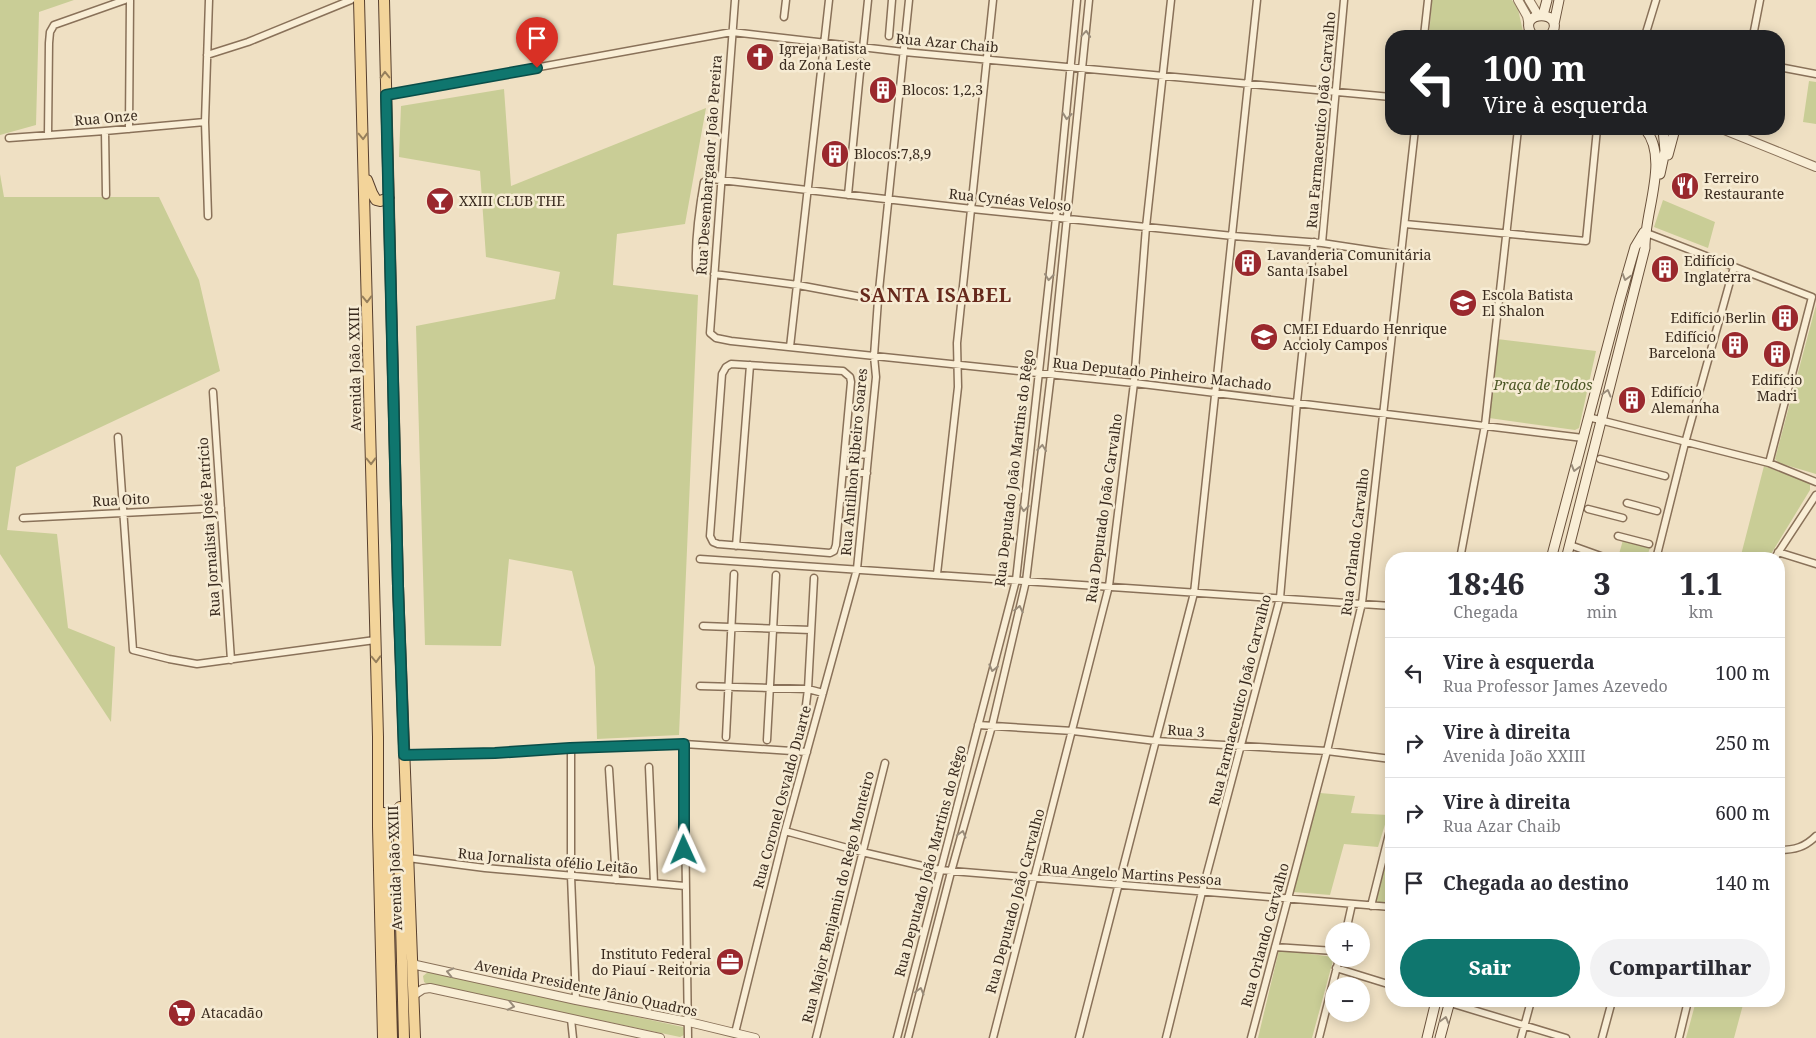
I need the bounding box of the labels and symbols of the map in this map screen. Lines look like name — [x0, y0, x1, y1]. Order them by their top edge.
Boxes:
street label: Rua Farmaceutico João Carvalho — [1302, 11, 1339, 229]
pin — [516, 17, 558, 68]
street label: Rua Azar Chaib — [895, 29, 999, 56]
one-way arrow — [1080, 30, 1091, 38]
place label: Igreja Batista da Zona Leste — [779, 39, 871, 74]
church icon: Igreja Batista da Zona Leste — [745, 42, 775, 72]
street label: Rua Desembargador João Pereira — [691, 54, 726, 276]
one-way arrow — [380, 71, 391, 79]
building icon: Blocos: 1,2,3 — [868, 75, 898, 105]
place label: Blocos: 1,2,3 — [902, 80, 983, 99]
street label: Rua Onze — [73, 105, 138, 130]
one-way arrow — [1062, 112, 1073, 120]
one-way arrow — [358, 132, 368, 140]
building icon: Blocos:7,8,9 — [820, 139, 850, 169]
place label: Blocos:7,8,9 — [854, 144, 931, 163]
place label: Ferreiro Restaurante — [1704, 168, 1784, 203]
restaurant icon: Ferreiro Restaurante — [1670, 171, 1700, 201]
street label: Rua Cynéas Veloso — [948, 184, 1072, 215]
bar icon: XXIII CLUB THE — [425, 186, 455, 216]
place label: XXIII CLUB THE — [459, 191, 565, 210]
place label: Lavanderia Comunitária Santa Isabel — [1267, 245, 1431, 280]
building icon: Lavanderia Comunitária Santa Isabel — [1233, 248, 1263, 278]
place label: Edifício Inglaterra — [1684, 251, 1751, 286]
building icon: Edifício Inglaterra — [1650, 254, 1680, 284]
one-way arrow — [1622, 272, 1632, 281]
one-way arrow — [1044, 274, 1055, 282]
district label: SANTA ISABEL — [860, 282, 1012, 308]
place label: Escola Batista El Shalon — [1482, 285, 1574, 320]
school or university icon: Escola Batista El Shalon — [1448, 288, 1478, 318]
one-way arrow — [362, 295, 373, 303]
building icon: Edifício Berlin — [1770, 303, 1800, 333]
street label: Avenida João XXIII — [344, 306, 365, 432]
place label: Edifício Berlin — [1670, 308, 1766, 327]
place label: CMEI Eduardo Henrique Accioly Campos — [1283, 319, 1447, 354]
school or university icon: CMEI Eduardo Henrique Accioly Campos — [1249, 322, 1279, 352]
place label: Edifício Barcelona — [1649, 327, 1716, 362]
building icon: Edifício Barcelona — [1720, 330, 1750, 360]
building icon: Edifício Madri — [1762, 339, 1792, 369]
street label: Rua Deputado João Martins do Rêgo — [990, 348, 1038, 588]
street label: Rua Deputado Pinheiro Machado — [1051, 353, 1273, 394]
street label: Rua Antilhon Ribeiro Soares — [836, 367, 871, 557]
place label: Edifício Madri — [1752, 370, 1802, 405]
park label: Praça de Todos — [1492, 375, 1593, 394]
place label: Edifício Alemanha — [1651, 382, 1720, 417]
building icon: Edifício Alemanha — [1617, 385, 1647, 415]
one-way arrow — [1602, 389, 1612, 397]
street label: Rua Deputado João Carvalho — [1081, 412, 1126, 604]
street label: Rua Jornalista José Patrício — [193, 437, 224, 618]
one-way arrow — [1036, 443, 1047, 451]
one-way arrow — [366, 458, 376, 465]
one-way arrow — [1570, 463, 1581, 472]
street label: Rua Orlando Carvalho — [1336, 467, 1373, 617]
street label: Rua Oito — [92, 489, 150, 510]
one-way arrow — [1019, 505, 1030, 513]
street label: Rua Farmaceutico João Carvalho — [1204, 592, 1275, 808]
one-way arrow — [1013, 604, 1024, 613]
one-way arrow — [371, 655, 381, 663]
one-way arrow — [988, 663, 999, 672]
street label: Rua Coronel Osvaldo Duarte — [748, 703, 815, 890]
street label: Rua 3 — [1167, 720, 1206, 741]
street label: Rua Deputado João Martins do Rêgo — [889, 743, 970, 979]
street label: Rua Major Benjamin do Rego Monteiro — [797, 769, 878, 1025]
street label: Avenida João XXIII — [383, 805, 406, 931]
street label: Rua Deputado João Carvalho — [981, 806, 1048, 996]
position arrow — [657, 823, 709, 875]
one-way arrow — [956, 830, 966, 838]
street label: Rua Jornalista ofélio Leitão — [457, 843, 639, 878]
street label: Rua Angelo Martins Pessoa — [1042, 858, 1223, 889]
street label: Rua Orlando Carvalho — [1236, 861, 1293, 1009]
place label: Instituto Federal do Piauí - Reitoria — [592, 944, 712, 979]
office icon: Instituto Federal do Piauí - Reitoria — [715, 947, 745, 977]
street label: Avenida Presidente Jânio Quadros — [473, 955, 699, 1020]
one-way arrow — [446, 967, 455, 978]
one-way arrow — [914, 986, 925, 995]
supermarket icon: Atacadão — [167, 998, 197, 1028]
one-way arrow — [507, 1000, 516, 1011]
place label: Atacadão — [201, 1003, 263, 1022]
one-way arrow — [1439, 1016, 1449, 1024]

